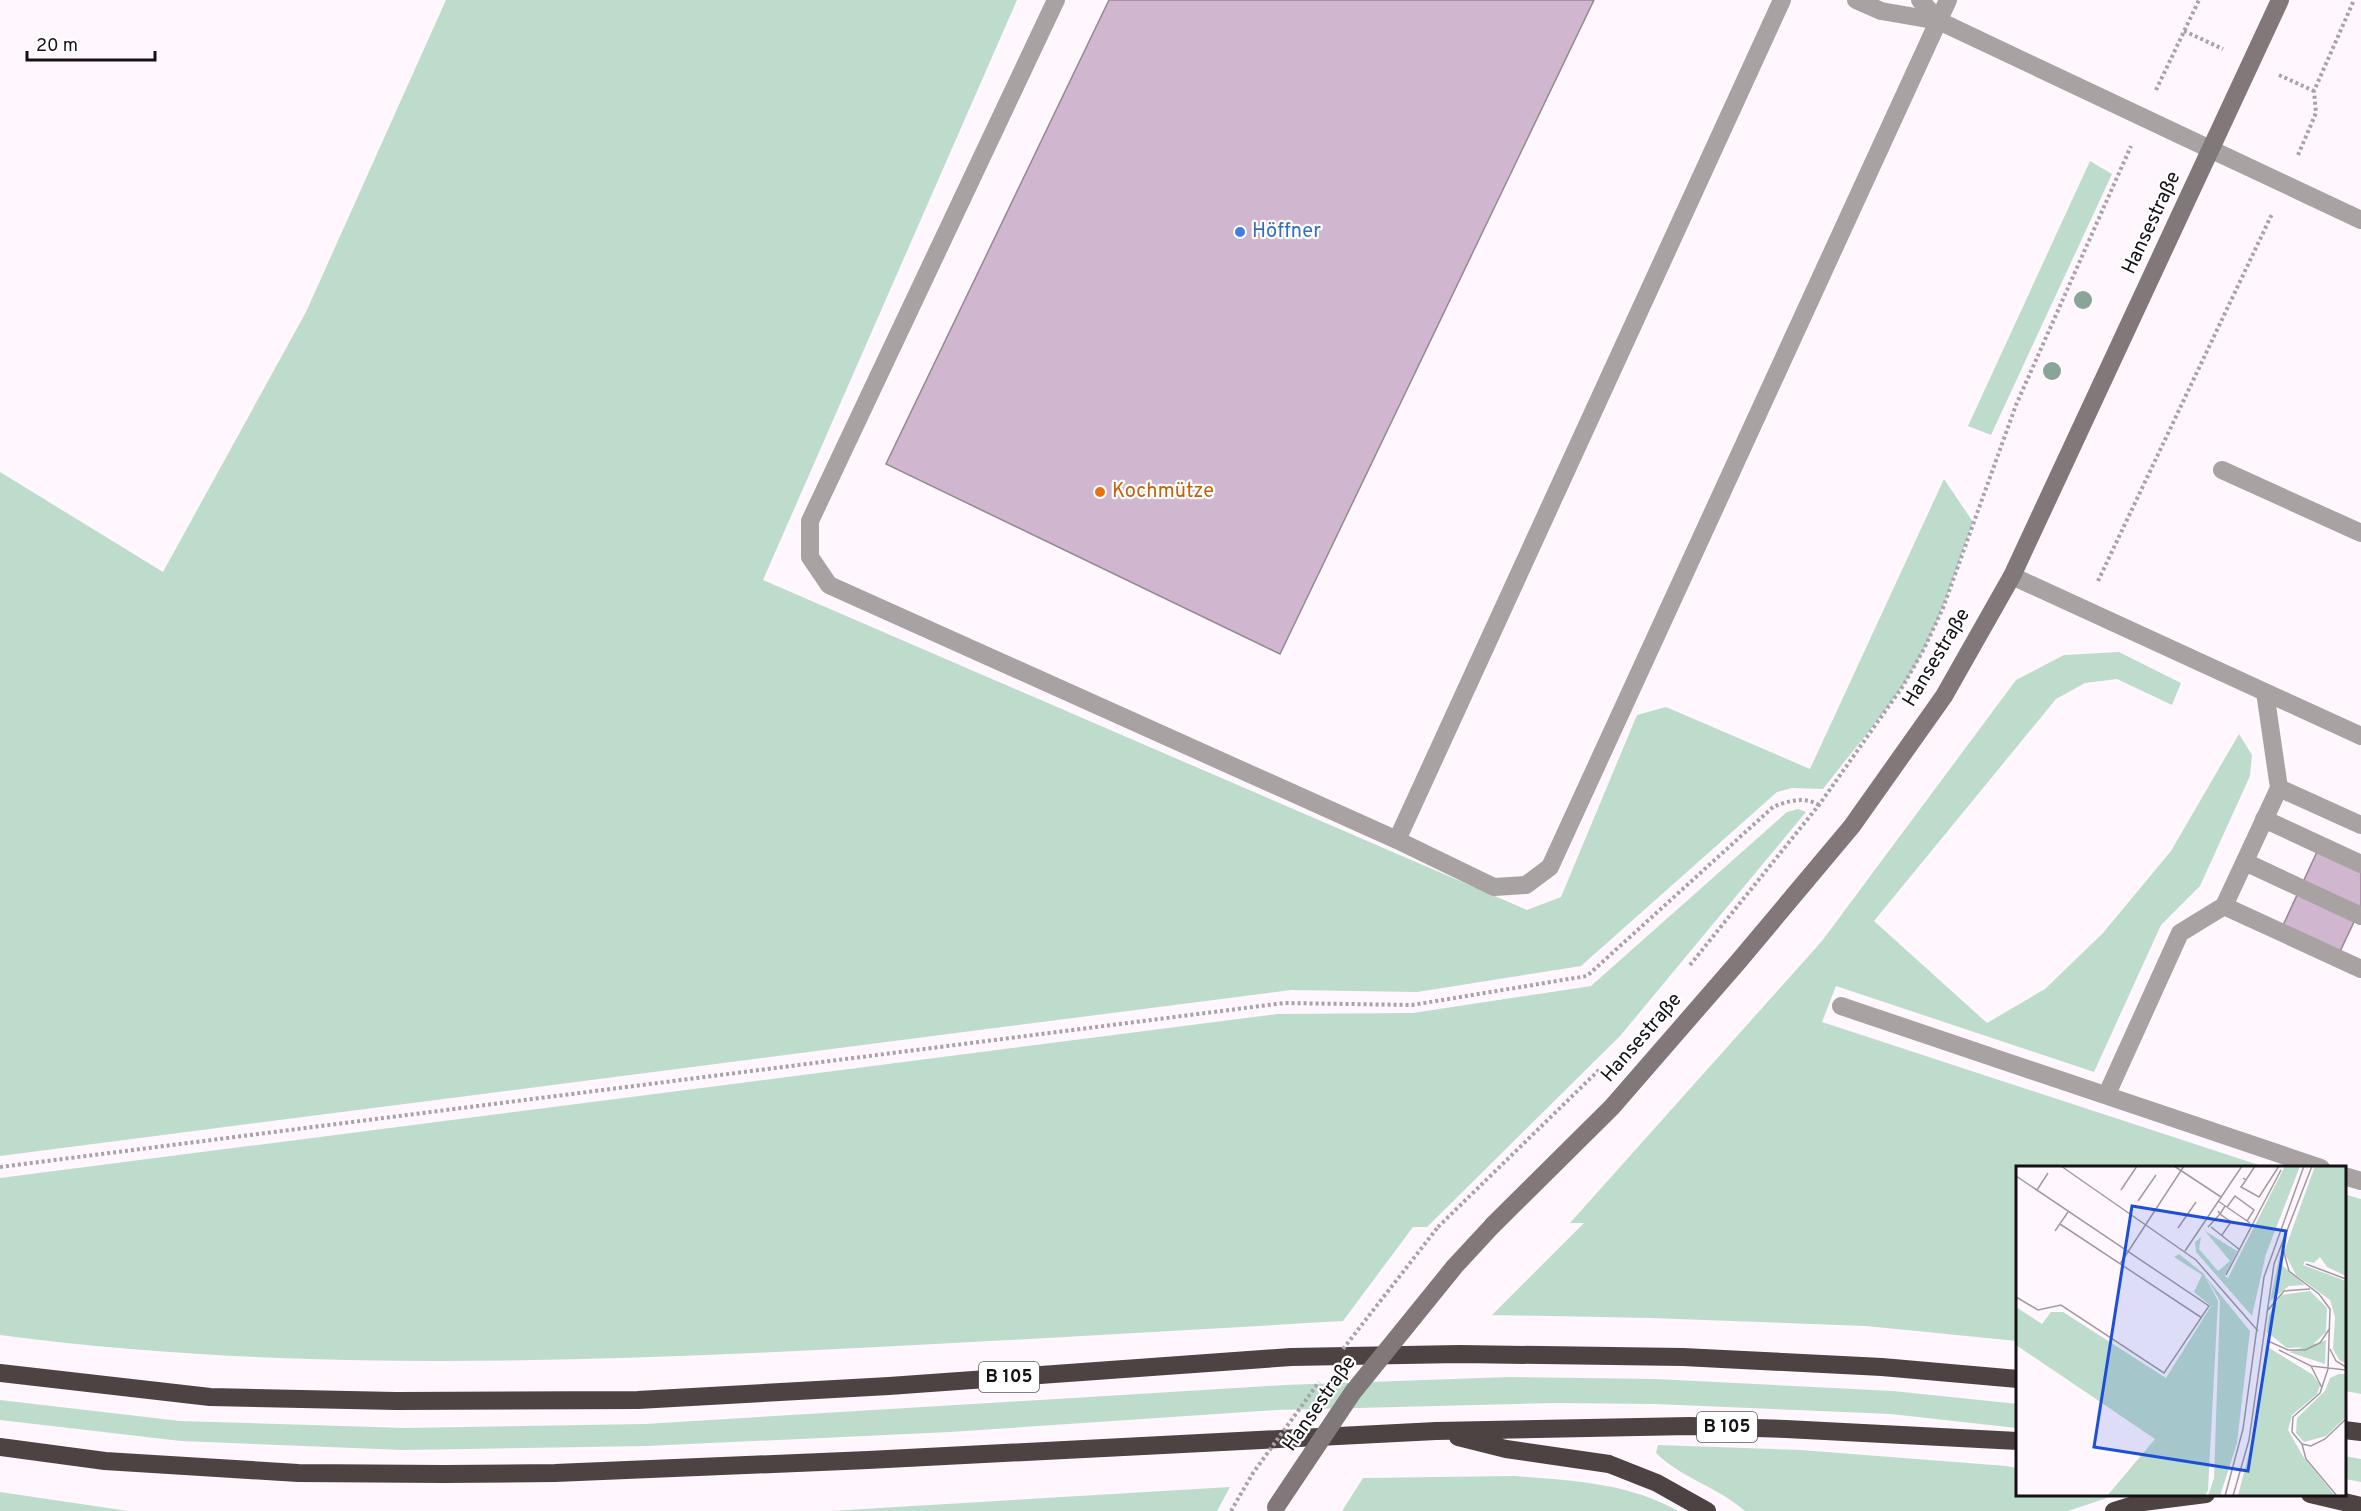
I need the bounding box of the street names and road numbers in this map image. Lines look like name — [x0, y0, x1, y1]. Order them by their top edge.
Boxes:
street label: Hansestraße — [2117, 167, 2187, 279]
street label: Hansestraße — [1897, 604, 1977, 712]
street label: Hansestraße — [1596, 988, 1688, 1088]
street label: Hansestraße — [1278, 1351, 1362, 1457]
road number: B 105 — [979, 1362, 1039, 1392]
road number: B 105 — [1697, 1412, 1757, 1442]

